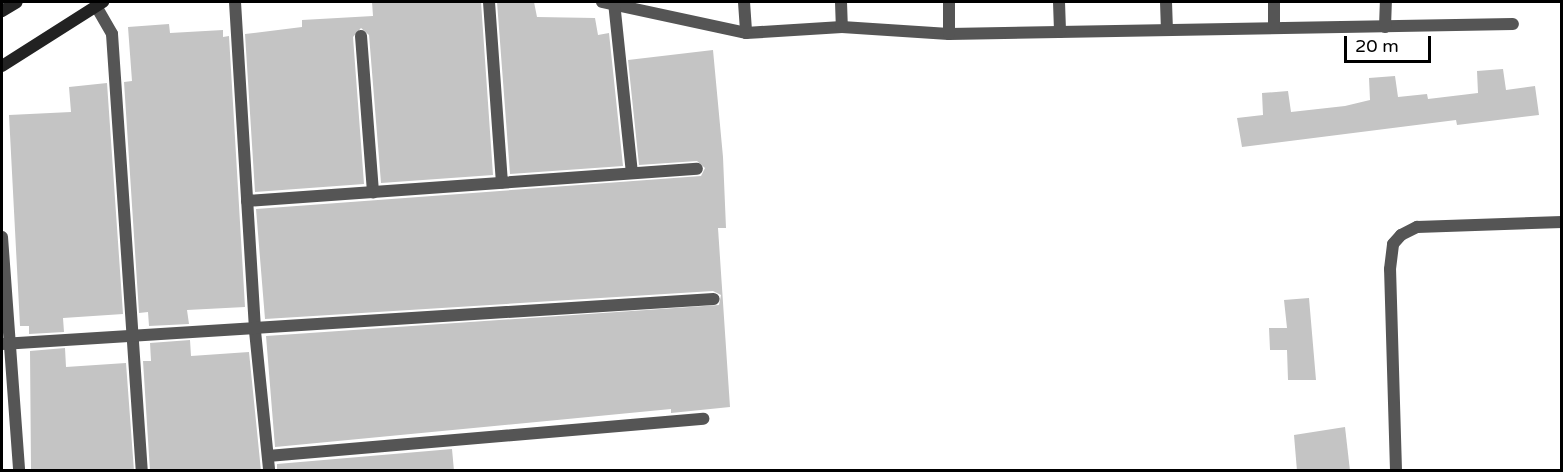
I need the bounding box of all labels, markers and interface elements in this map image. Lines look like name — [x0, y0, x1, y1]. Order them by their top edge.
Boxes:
scale bar — [1347, 24, 1434, 62]
text: 20 m — [1355, 35, 1399, 57]

